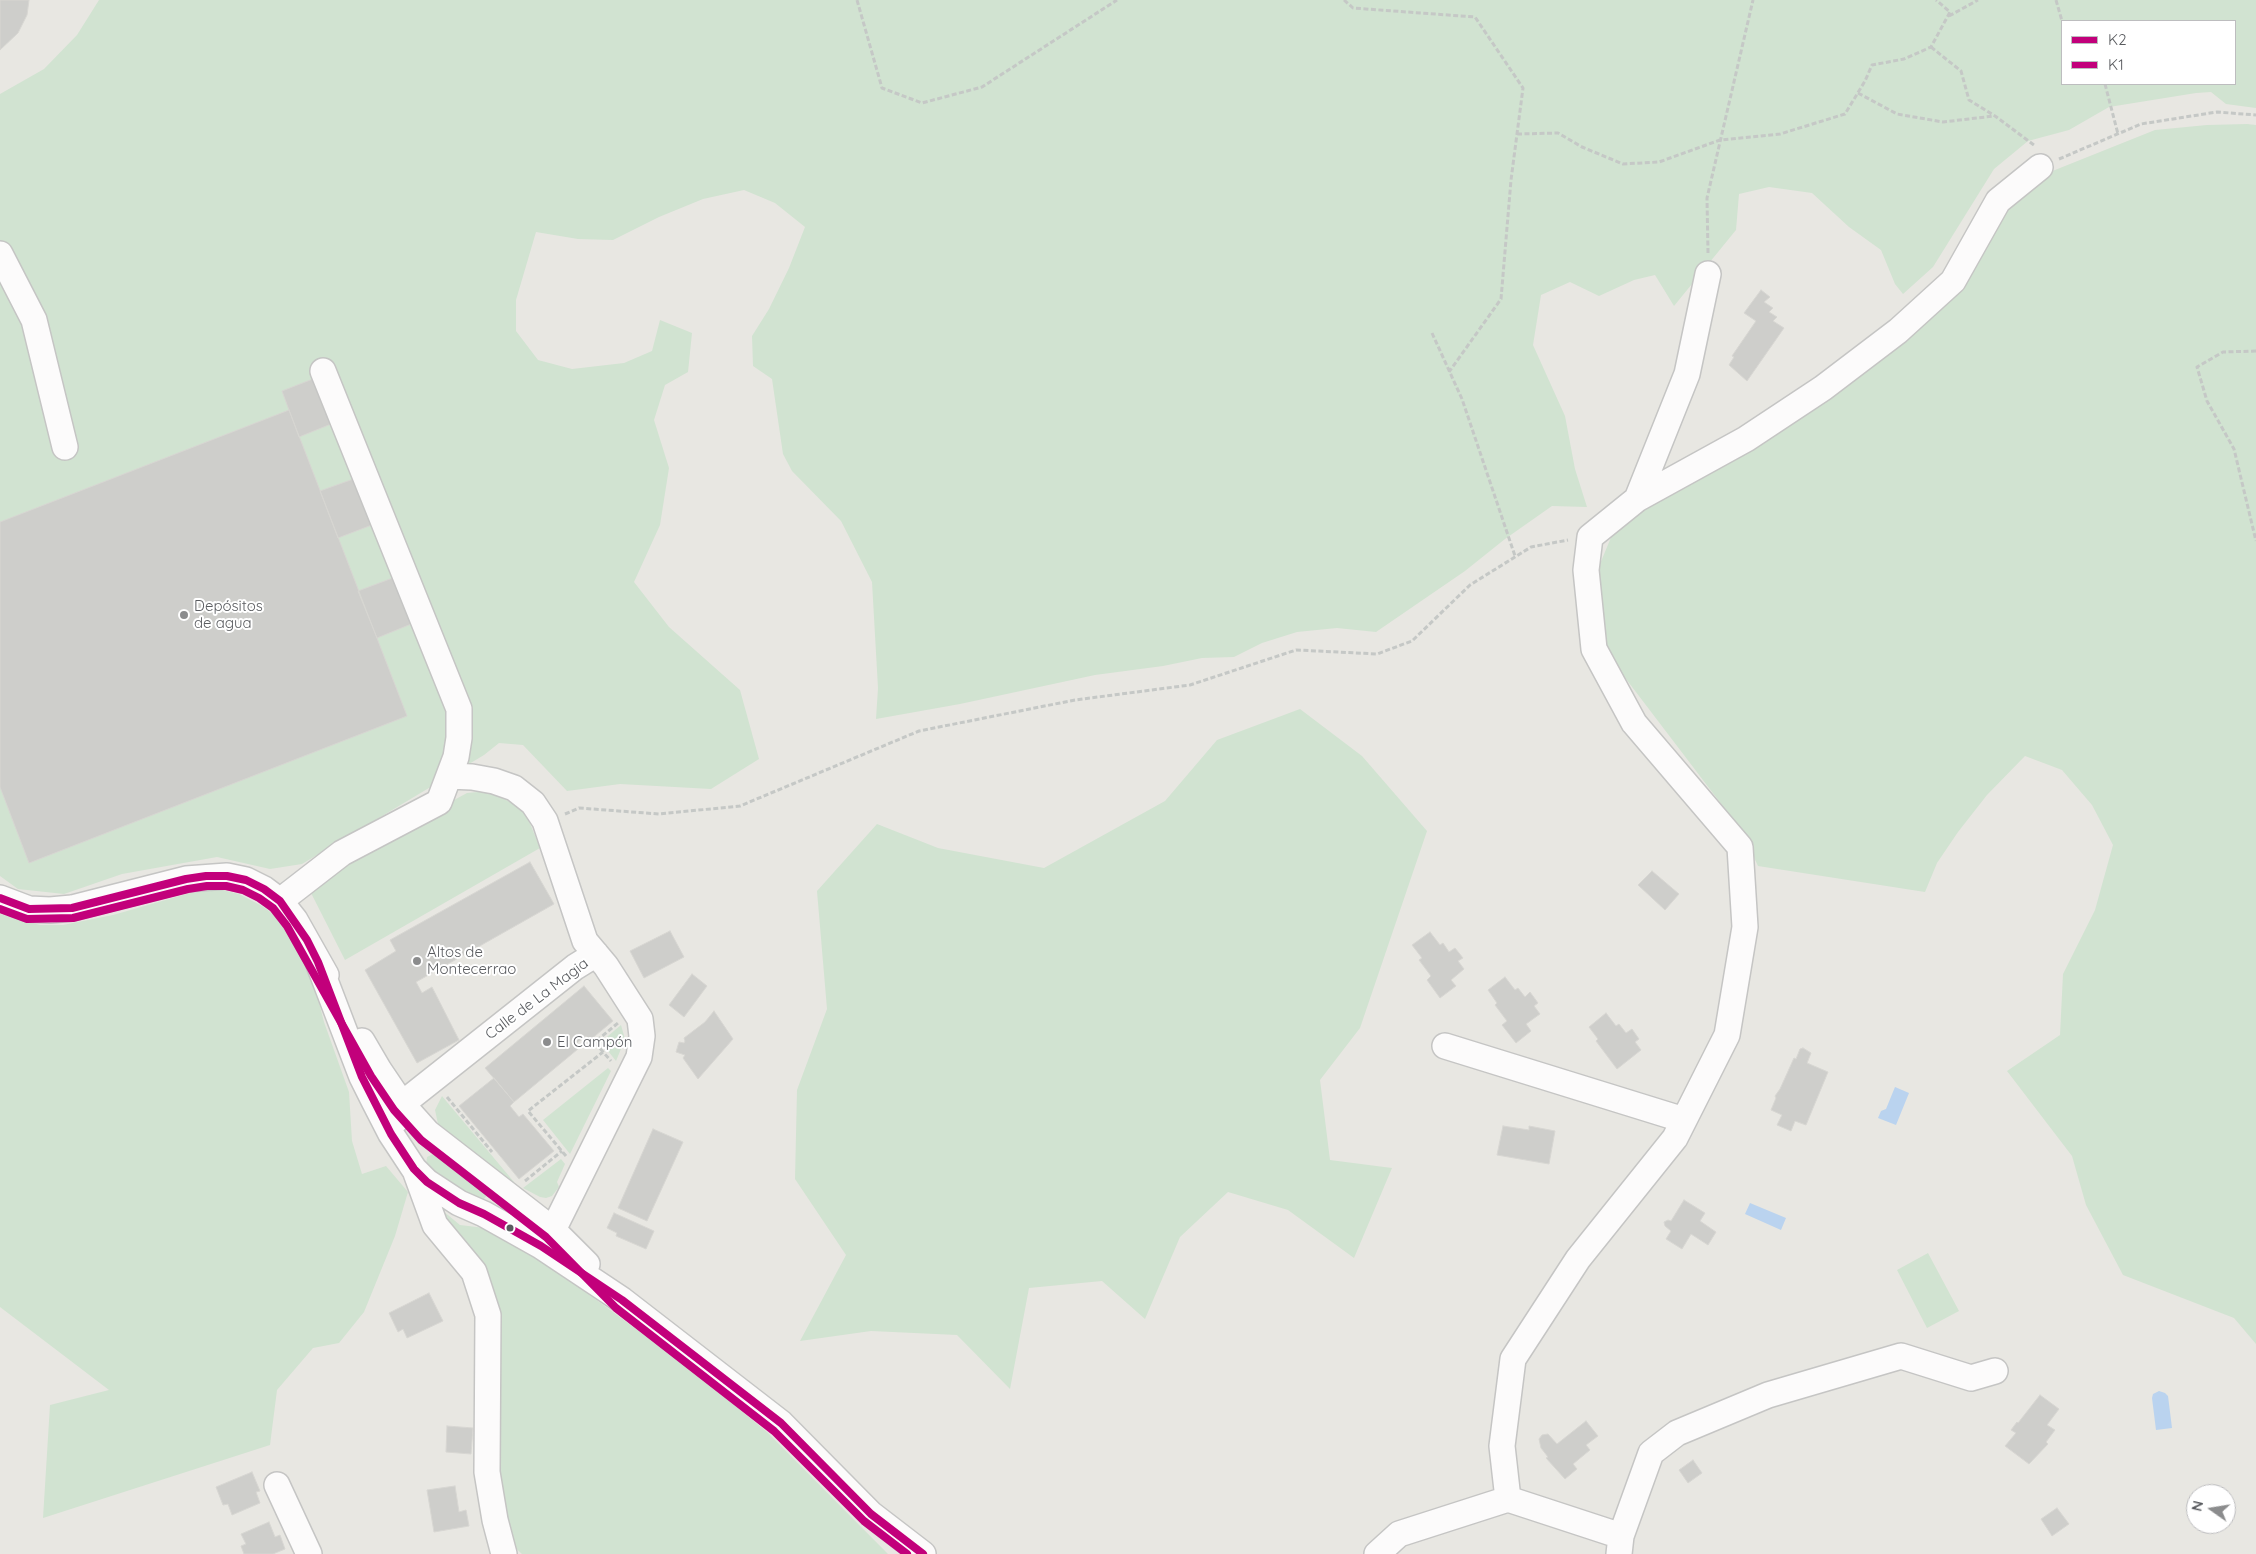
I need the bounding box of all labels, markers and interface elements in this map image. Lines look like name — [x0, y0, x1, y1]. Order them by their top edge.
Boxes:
legend — [2061, 20, 2236, 85]
text: K2 — [2108, 30, 2126, 49]
text: K1 — [2108, 55, 2124, 74]
place label: Depósitos de agua — [194, 597, 263, 632]
marker: Depósitos de agua — [178, 609, 190, 621]
place label: Altos de Montecerrao — [427, 943, 516, 978]
street label: Calle de La Magia — [482, 954, 592, 1044]
marker: Altos de Montecerrao — [411, 955, 423, 967]
place label: El Campón — [557, 1033, 632, 1051]
marker: El Campón — [541, 1036, 553, 1048]
unlabelled marker — [505, 1223, 515, 1233]
north arrow — [2186, 1484, 2236, 1534]
text: N — [2187, 1499, 2207, 1513]

